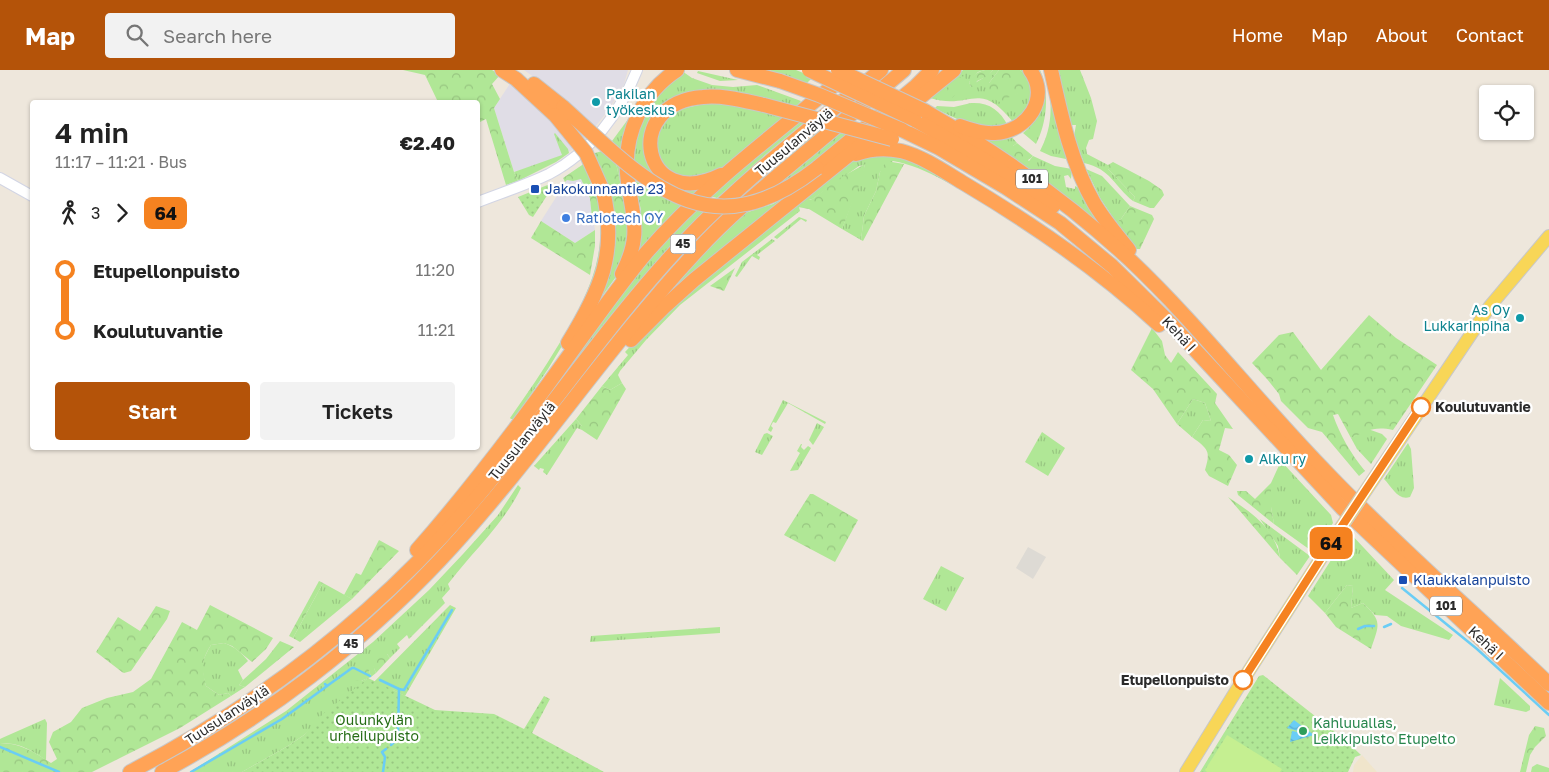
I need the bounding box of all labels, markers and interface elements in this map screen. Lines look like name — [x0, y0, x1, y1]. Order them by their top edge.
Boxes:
search box — [105, 13, 455, 58]
text: Map — [25, 21, 75, 50]
icon: search — [123, 21, 151, 49]
text: Search here — [163, 24, 272, 47]
text: Home — [1232, 24, 1283, 46]
text: Map — [1311, 24, 1348, 46]
text: About — [1376, 24, 1428, 46]
text: Contact — [1456, 24, 1524, 46]
place label: Pakilan työkeskus — [606, 85, 675, 118]
map controls — [1479, 85, 1534, 140]
button: locate — [1479, 85, 1534, 140]
marker: Pakilan työkeskus — [590, 96, 602, 108]
street label: Tuusulanväylä — [751, 104, 836, 179]
text: 4 min — [55, 116, 129, 149]
text: €2.40 — [400, 131, 455, 154]
text: 11:17 – 11:21 · Bus — [55, 152, 187, 172]
road number: 101 — [1016, 170, 1048, 188]
place label: Jakokunnantie 23 — [545, 180, 664, 197]
marker: Jakokunnantie 23 — [529, 183, 541, 195]
icon: walk — [55, 199, 83, 227]
icon: forward — [108, 199, 136, 227]
text: 64 — [154, 202, 177, 224]
text: 3 — [91, 203, 100, 223]
place label: Ratiotech OY — [576, 209, 663, 226]
marker: Ratiotech OY — [560, 212, 572, 224]
road number: 45 — [670, 234, 696, 253]
text: Etupellonpuisto — [93, 259, 240, 282]
text: 11:20 — [415, 260, 455, 280]
place label: As Oy Lukkarinpiha — [1424, 301, 1510, 334]
marker: As Oy Lukkarinpiha — [1514, 312, 1526, 324]
street label: Kehä I — [1159, 313, 1200, 355]
text: Koulutuvantie — [93, 319, 223, 342]
text: 11:21 — [418, 320, 455, 340]
button: Start — [55, 382, 250, 440]
button: Tickets — [260, 382, 455, 440]
marker: Koulutuvantie — [1411, 397, 1431, 417]
street label: Tuusulanväylä — [485, 398, 559, 483]
place label: Koulutuvantie — [1435, 398, 1531, 415]
place label: Alku ry — [1259, 450, 1306, 467]
marker: Alku ry — [1243, 453, 1255, 465]
line badge: 64 — [1308, 527, 1354, 559]
text: 64 — [1320, 532, 1342, 554]
place label: Klaukkalanpuisto — [1413, 571, 1530, 588]
marker: Klaukkalanpuisto — [1397, 574, 1409, 586]
road number: 101 — [1430, 596, 1462, 616]
street label: Kehä I — [1465, 622, 1507, 663]
road number: 45 — [338, 634, 364, 654]
marker: Etupellonpuisto — [1233, 670, 1253, 690]
place label: Etupellonpuisto — [1121, 671, 1229, 688]
street label: Tuusulanväylä — [182, 681, 272, 748]
park label: Oulunkylän urheilupuisto — [329, 711, 419, 744]
place label: Kahluuallas, Leikkipuisto Etupelto — [1313, 714, 1456, 747]
marker: Kahluuallas, Leikkipuisto Etupelto — [1297, 725, 1309, 737]

